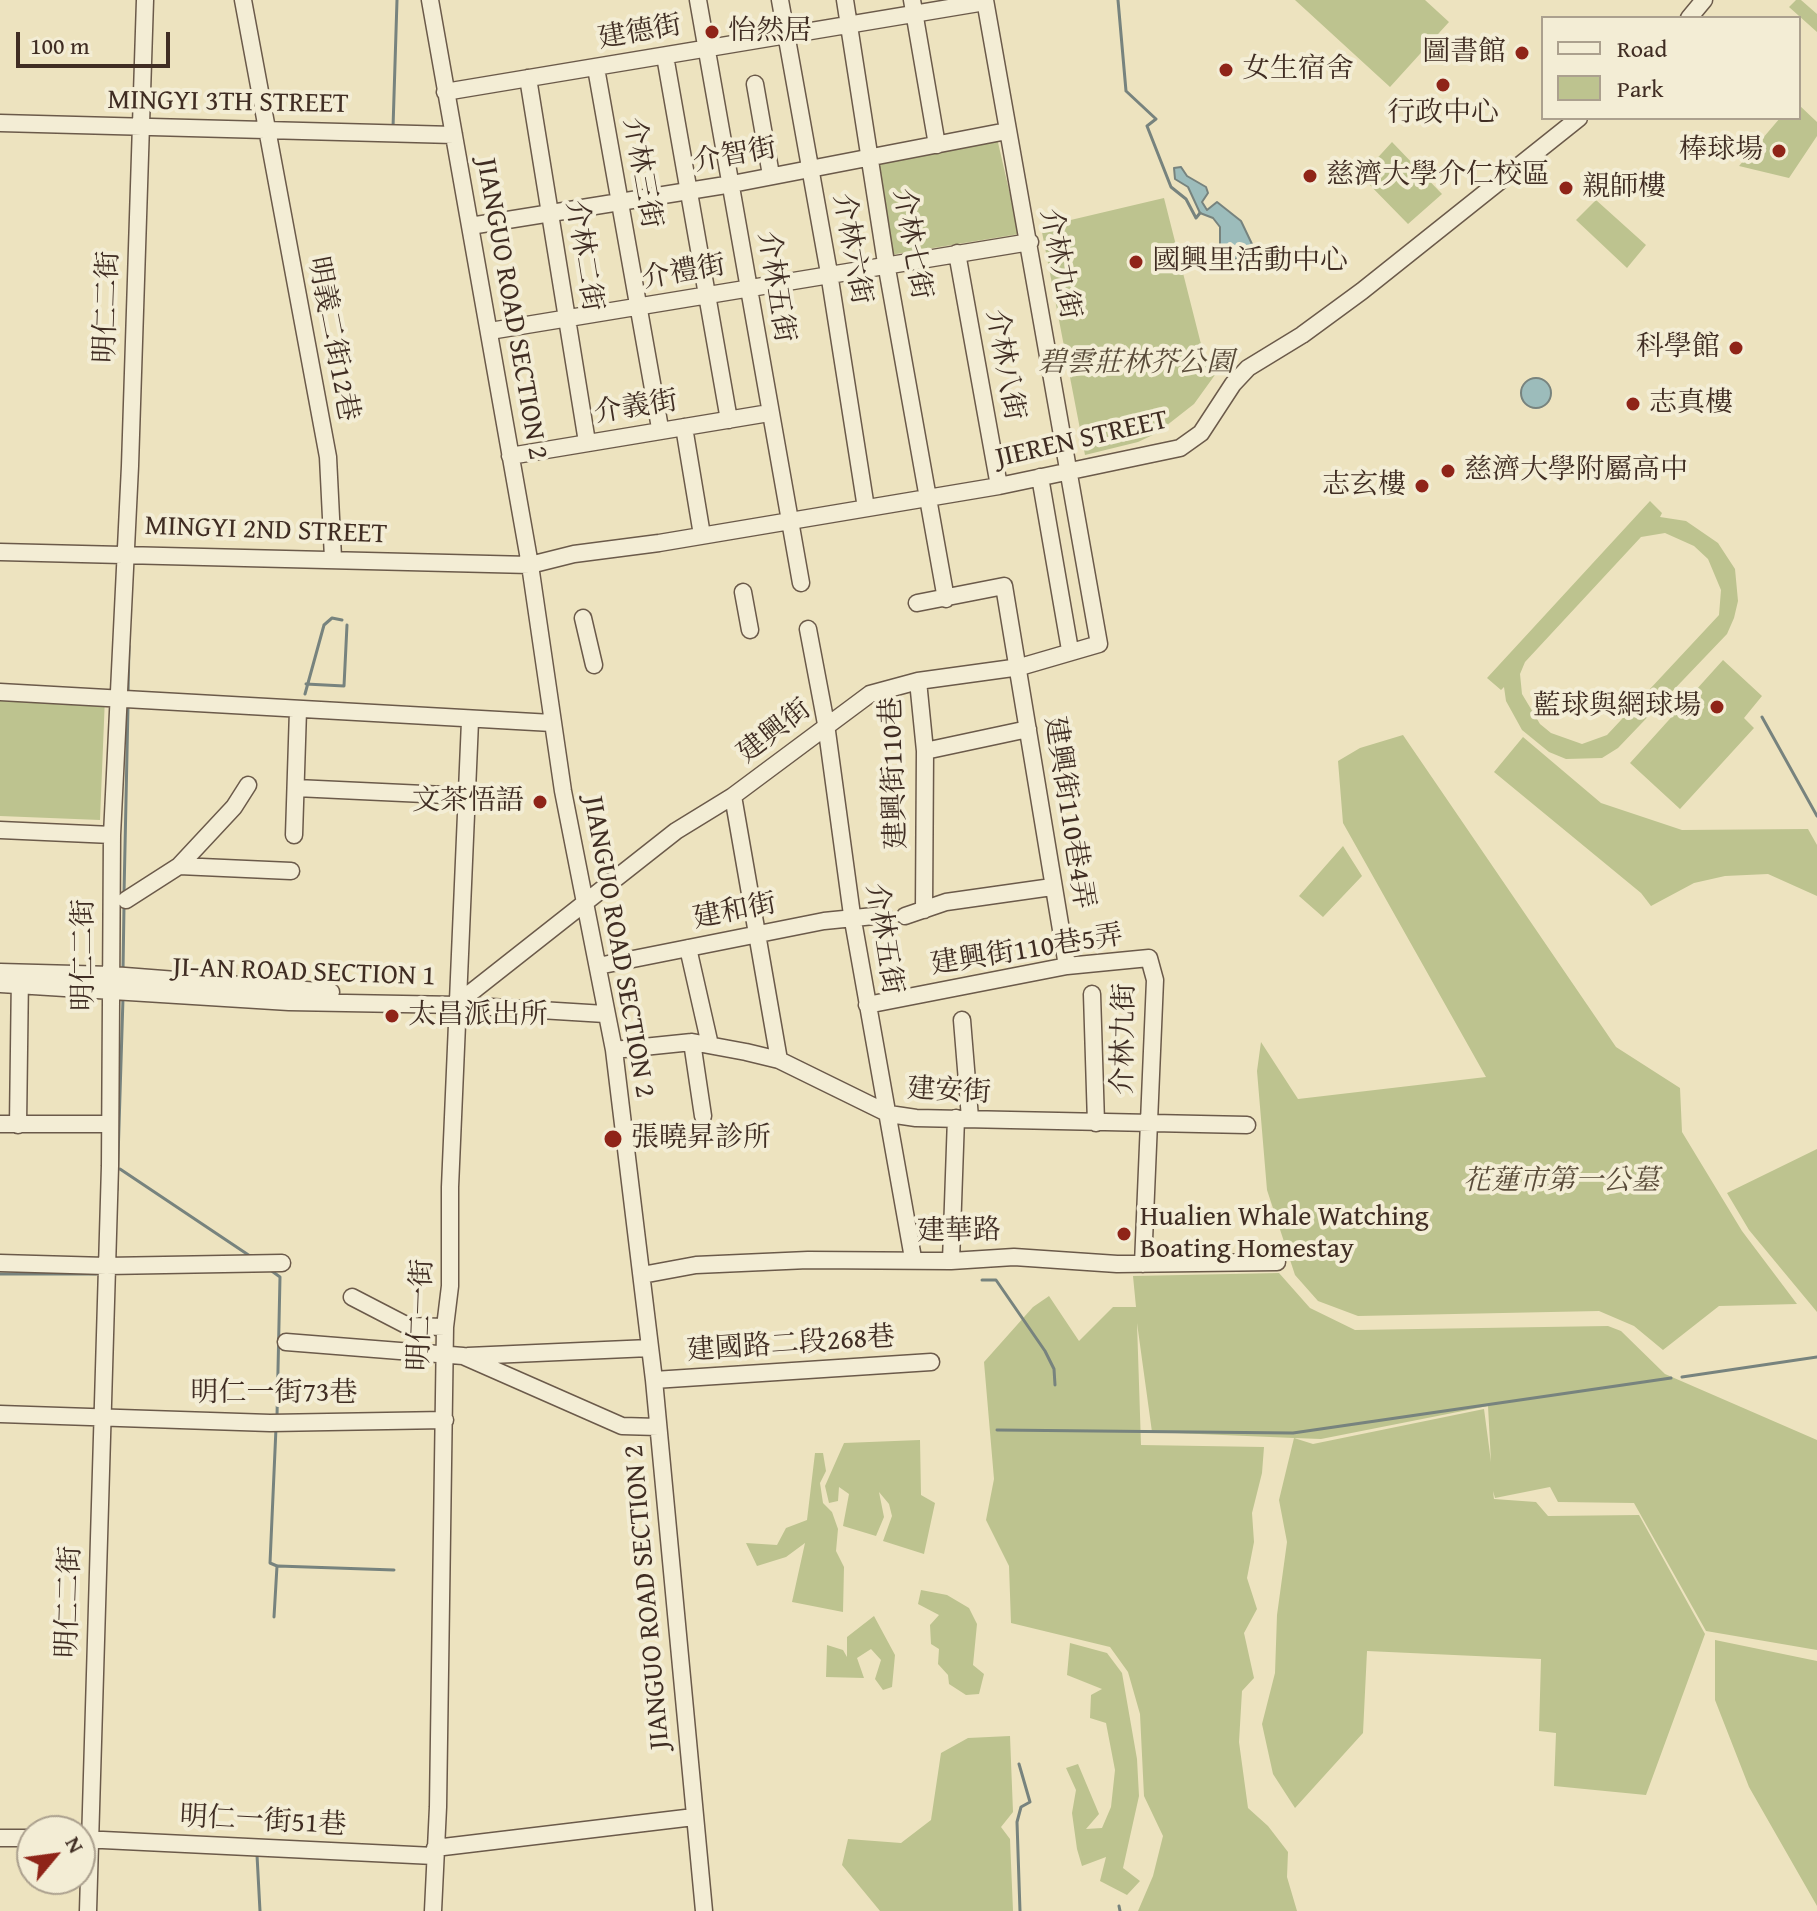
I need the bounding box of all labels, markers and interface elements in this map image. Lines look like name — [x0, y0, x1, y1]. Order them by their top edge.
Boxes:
street label: 建德街 — [596, 9, 684, 57]
place label: 怡然居 — [728, 15, 812, 49]
scale bar — [20, 16, 174, 66]
legend — [1541, 16, 1801, 120]
marker: 怡然居 — [703, 23, 721, 41]
text: 100 m — [30, 28, 90, 63]
text: Road — [1617, 31, 1667, 66]
place label: 圖書館 — [1422, 36, 1506, 70]
marker: 圖書館 — [1513, 44, 1531, 62]
place label: 女生宿舍 — [1242, 53, 1354, 87]
marker: 女生宿舍 — [1217, 61, 1235, 79]
text: Park — [1617, 71, 1663, 106]
marker: 行政中心 — [1434, 76, 1452, 94]
street label: MINGYI 3TH STREET — [107, 84, 349, 122]
place label: 行政中心 — [1387, 97, 1499, 131]
street label: 介林三街 — [615, 115, 667, 231]
street label: 介智街 — [691, 132, 779, 180]
place label: 棒球場 — [1679, 134, 1763, 168]
marker: 棒球場 — [1770, 142, 1788, 160]
street label: JIANGUO ROAD SECTION 2 — [468, 156, 554, 462]
place label: 慈濟大學介仁校區 — [1326, 159, 1550, 193]
marker: 慈濟大學介仁校區 — [1301, 167, 1319, 185]
place label: 親師樓 — [1582, 171, 1666, 205]
marker: 親師樓 — [1557, 179, 1575, 197]
street label: 介林七街 — [885, 186, 937, 302]
street label: 介林六街 — [825, 191, 877, 307]
street label: 介林二街 — [558, 198, 608, 314]
street label: 介林九街 — [1032, 206, 1086, 322]
street label: 介林五街 — [750, 229, 800, 345]
place label: 國興里活動中心 — [1152, 245, 1348, 279]
street label: 介禮街 — [640, 249, 728, 297]
street label: 明仁二街 — [89, 250, 127, 364]
marker: 國興里活動中心 — [1127, 253, 1145, 271]
street label: 明義二街12巷 — [300, 254, 364, 424]
street label: 介林八街 — [978, 307, 1030, 423]
place label: 科學館 — [1636, 331, 1720, 365]
marker: 科學館 — [1727, 339, 1745, 357]
park label: 碧雲莊林芥公園 — [1038, 347, 1234, 381]
street label: 介義街 — [592, 385, 680, 431]
place label: 志真樓 — [1649, 387, 1733, 421]
marker: 志真樓 — [1624, 395, 1642, 413]
street label: JIEREN STREET — [993, 404, 1171, 476]
place label: 慈濟大學附屬高中 — [1464, 454, 1688, 488]
marker: 慈濟大學附屬高中 — [1439, 462, 1457, 480]
place label: 志玄樓 — [1322, 469, 1406, 503]
marker: 志玄樓 — [1413, 477, 1431, 495]
street label: MINGYI 2ND STREET — [144, 510, 388, 552]
place label: 藍球與網球場 — [1533, 690, 1701, 724]
street label: 建興街 — [732, 693, 818, 771]
street label: 建興街110巷 — [876, 696, 914, 850]
marker: 藍球與網球場 — [1708, 698, 1726, 716]
street label: 建興街110巷4弄 — [1036, 715, 1100, 911]
place label: 文茶悟語 — [412, 785, 524, 819]
marker: 文茶悟語 — [531, 793, 549, 811]
street label: JIANGUO ROAD SECTION 2 — [575, 794, 661, 1100]
street label: 介林五街 — [858, 881, 908, 997]
street label: 建和街 — [691, 887, 779, 937]
street label: 明仁二街 — [68, 899, 102, 1011]
street label: 建興街110巷5弄 — [929, 919, 1125, 983]
street label: JI-AN ROAD SECTION 1 — [172, 952, 436, 994]
street label: 介林九街 — [1107, 983, 1143, 1095]
place label: 太昌派出所 — [408, 999, 548, 1033]
marker: 太昌派出所 — [383, 1007, 401, 1025]
street label: 建安街 — [906, 1073, 992, 1111]
place label: 張曉昇診所 — [631, 1122, 771, 1156]
marker: 張曉昇診所 — [602, 1128, 624, 1150]
park label: 花蓮市第一公墓 — [1463, 1165, 1659, 1199]
place label: Hualien Whale Watching Boating Homestay — [1140, 1201, 1429, 1267]
street label: 建華路 — [917, 1214, 1001, 1250]
marker: Hualien Whale Watching Boating Homestay — [1115, 1225, 1133, 1243]
street label: 明仁一街 — [403, 1258, 441, 1372]
street label: 建國路二段268巷 — [686, 1321, 896, 1369]
street label: 明仁一街73巷 — [191, 1377, 357, 1411]
street label: JIANGUO ROAD SECTION 2 — [618, 1443, 678, 1751]
street label: 明仁二街 — [51, 1545, 89, 1659]
street label: 明仁一街51巷 — [179, 1801, 347, 1843]
north arrow — [16, 1815, 96, 1895]
text: N — [58, 1830, 93, 1859]

